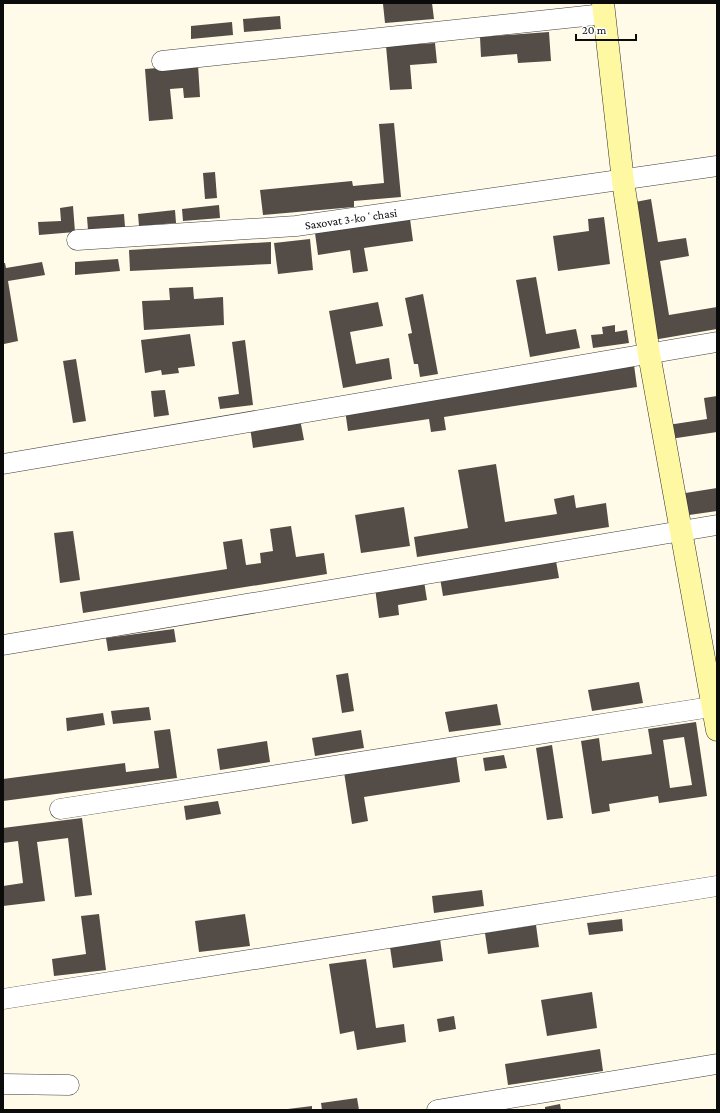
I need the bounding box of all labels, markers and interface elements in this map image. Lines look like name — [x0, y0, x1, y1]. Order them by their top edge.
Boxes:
scale bar — [576, 16, 636, 42]
text: 20 m — [582, 23, 607, 37]
street label: Saxovat 3-koʻchasi — [304, 206, 398, 232]

